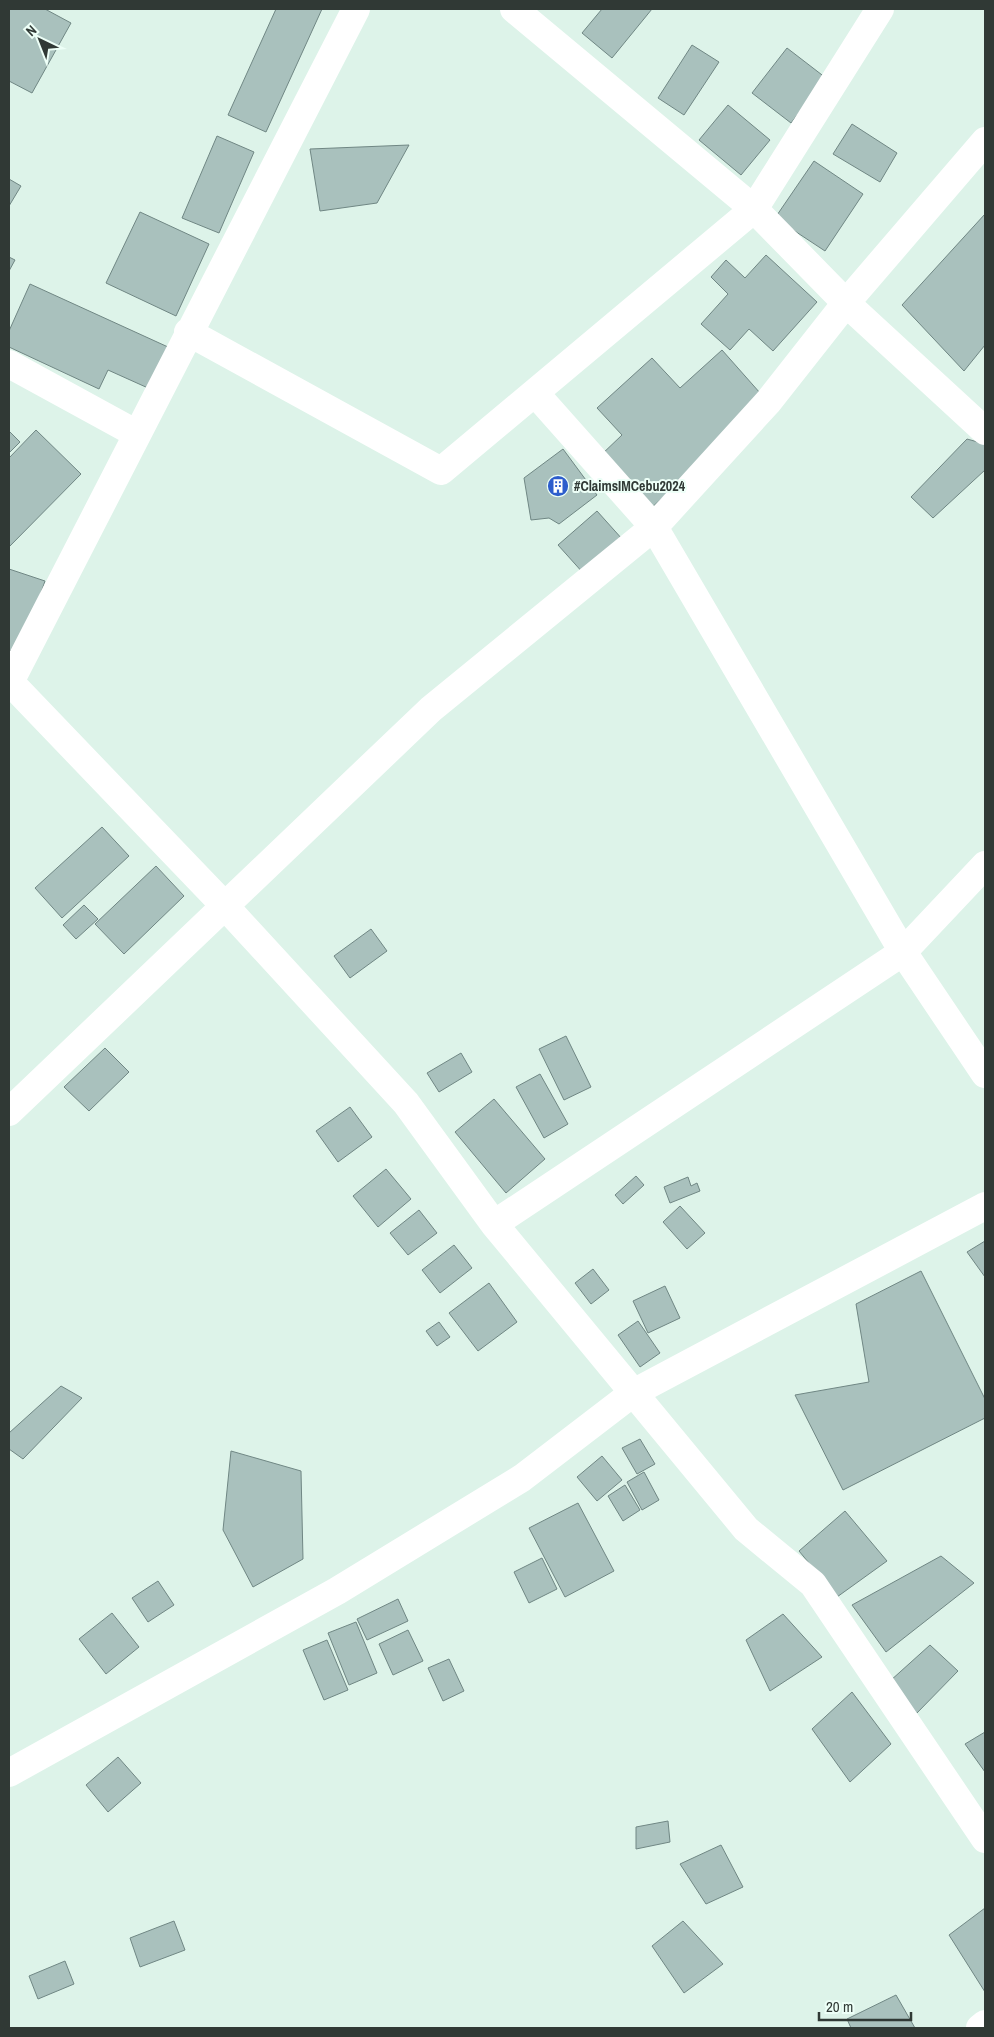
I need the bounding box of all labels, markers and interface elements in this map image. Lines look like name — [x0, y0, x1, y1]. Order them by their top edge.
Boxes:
north arrow — [15, 15, 65, 65]
text: N — [22, 21, 40, 40]
building icon: #ClaimsIMCebu2024 — [546, 474, 570, 498]
place label: #ClaimsIMCebu2024 — [574, 477, 686, 495]
scale bar — [819, 1990, 912, 2022]
text: 20 m — [826, 1996, 853, 2017]

